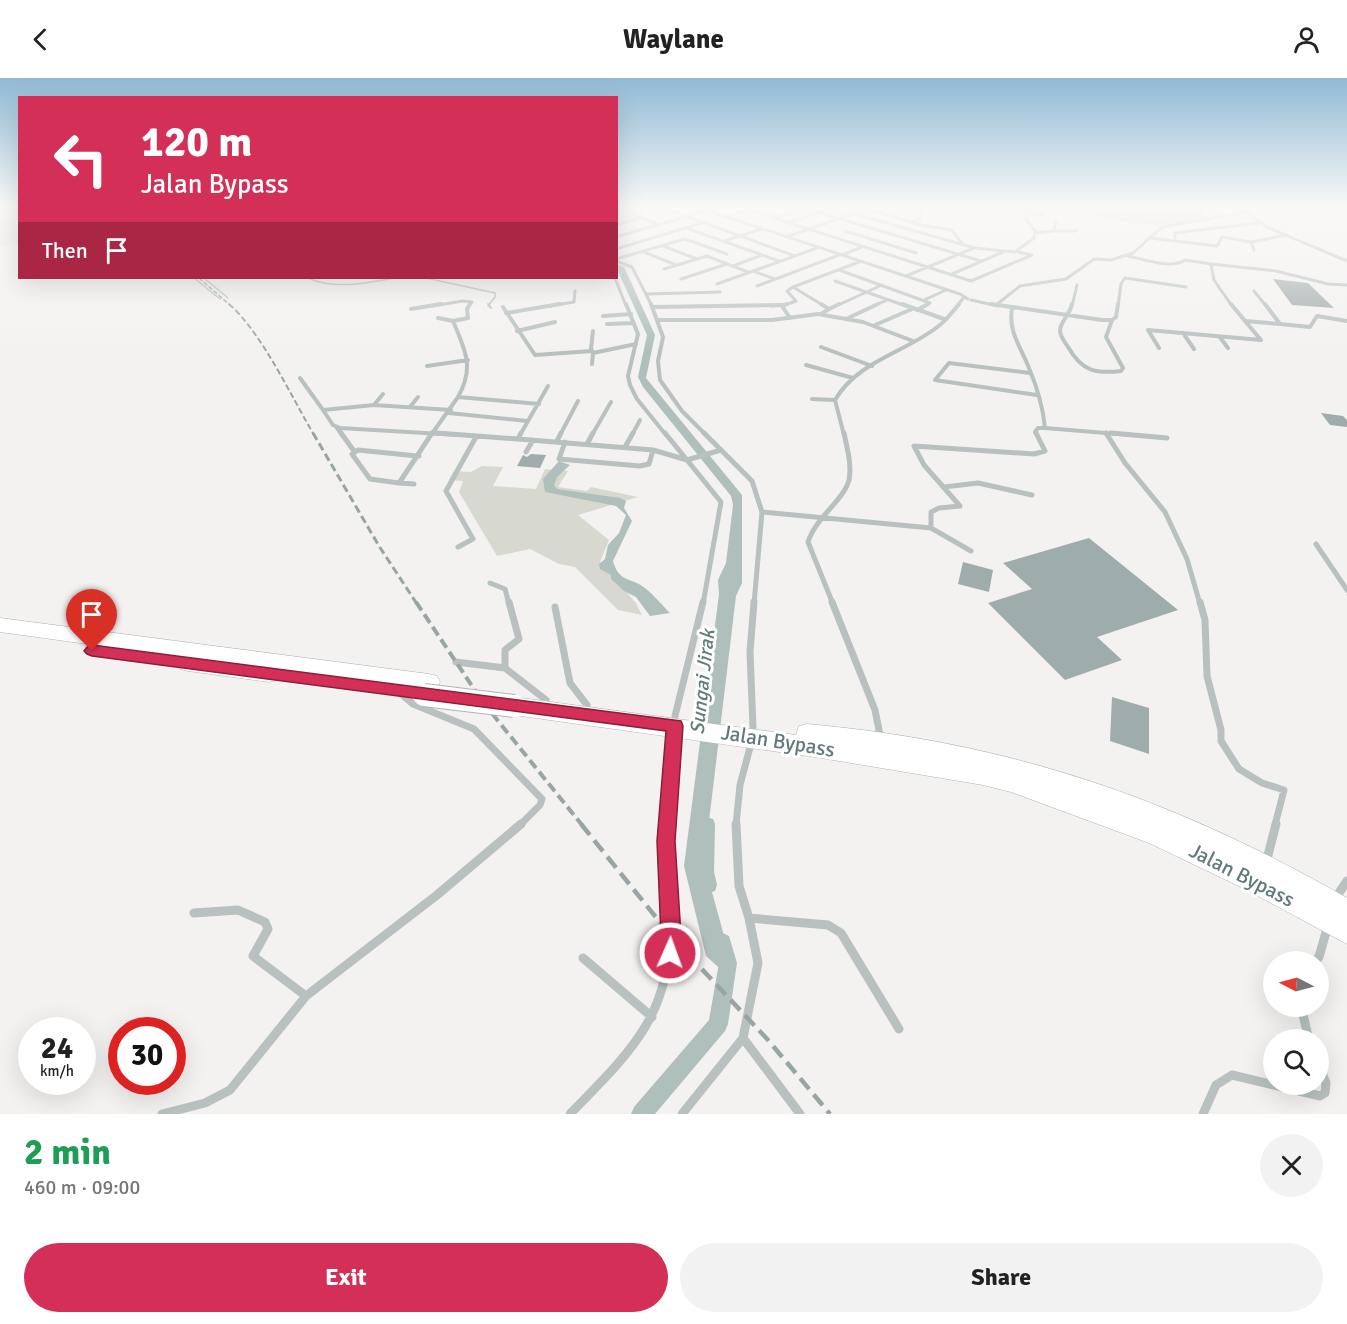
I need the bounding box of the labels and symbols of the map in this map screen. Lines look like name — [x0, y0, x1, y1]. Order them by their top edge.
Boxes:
pin — [66, 589, 117, 651]
water label: Sungai Jirak — [685, 626, 721, 736]
street label: Jalan Bypass — [719, 719, 837, 763]
street label: Jalan Bypass — [1185, 837, 1299, 913]
position arrow — [638, 921, 702, 985]
north arrow — [1263, 951, 1329, 1017]
speed limit sign: 30 — [108, 1017, 186, 1095]

